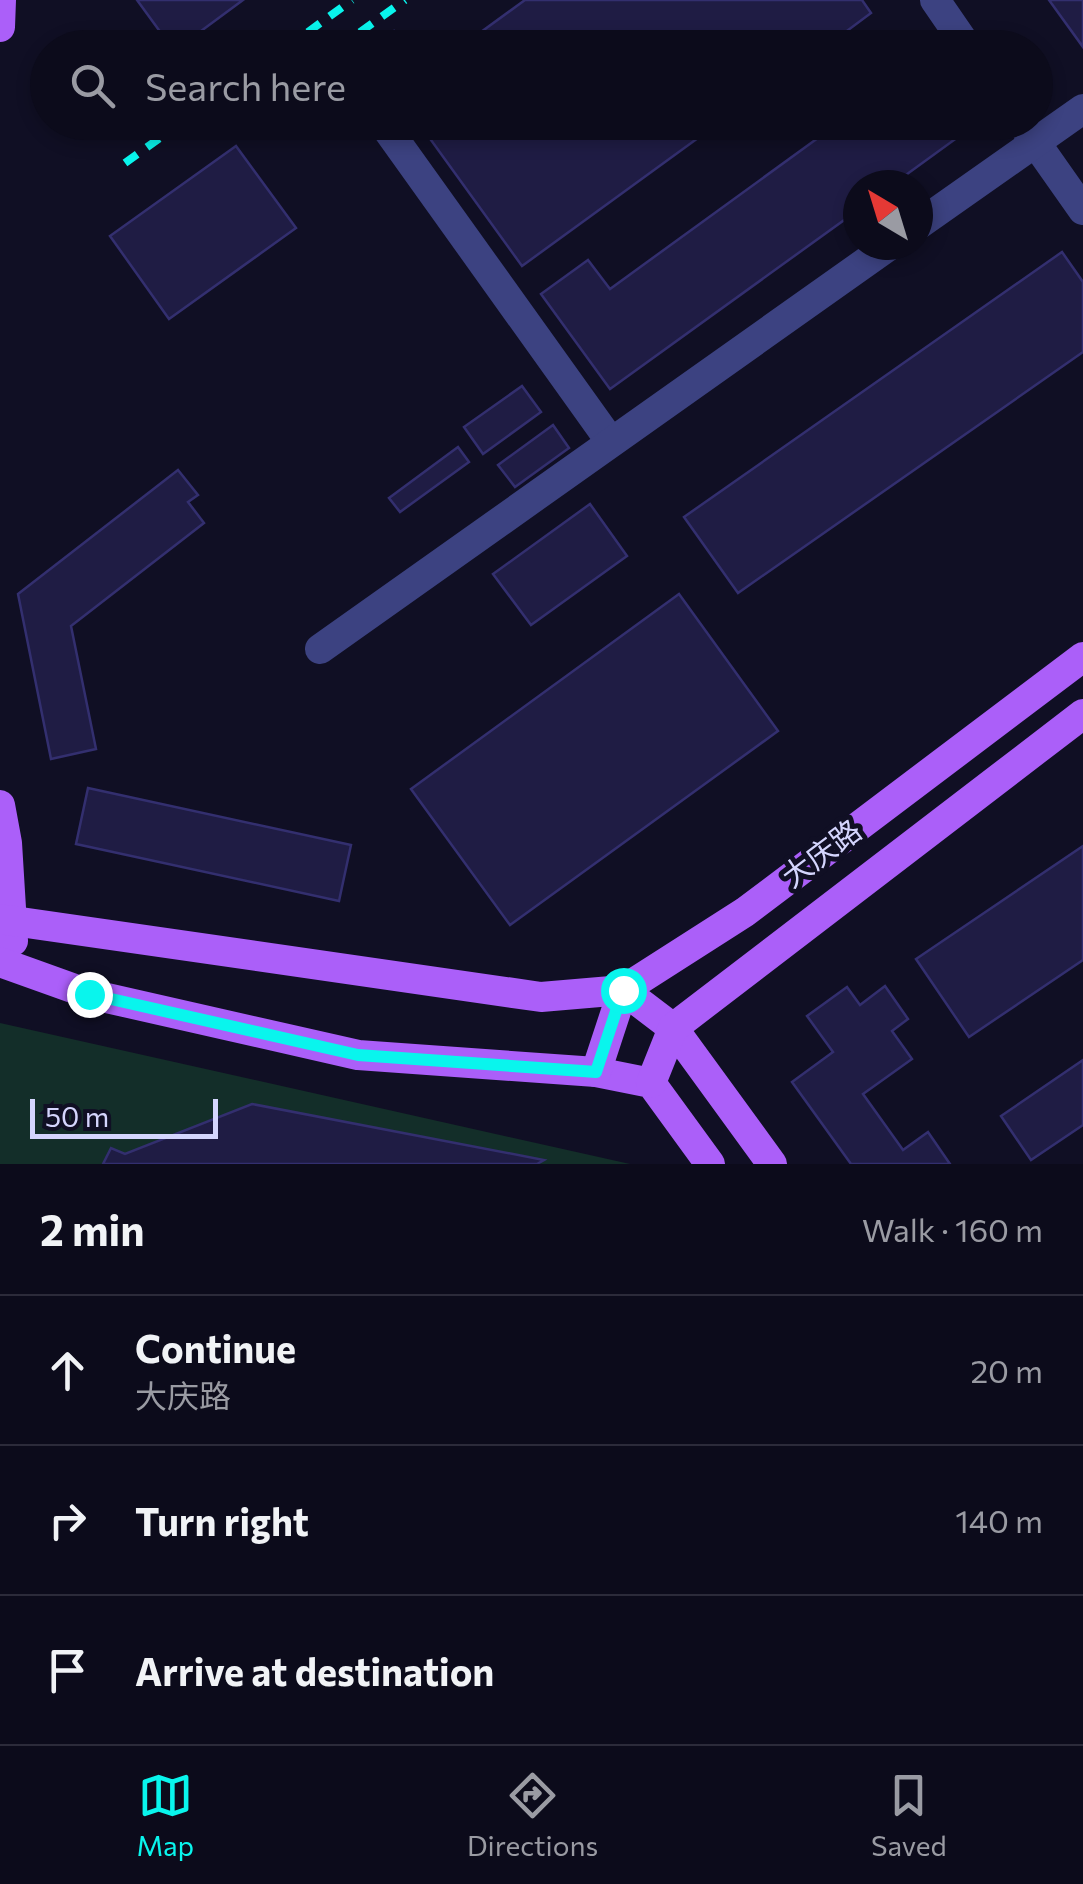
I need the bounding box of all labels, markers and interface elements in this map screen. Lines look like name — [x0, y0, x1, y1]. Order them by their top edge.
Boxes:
search box — [30, 30, 1053, 140]
icon: search — [65, 58, 120, 113]
text: Search here — [145, 62, 346, 109]
north arrow — [843, 170, 933, 260]
street label: 大庆路 — [773, 810, 868, 894]
route start — [601, 968, 647, 1014]
route end — [67, 972, 113, 1018]
scale bar — [30, 1094, 218, 1138]
text: 50 m — [45, 1099, 109, 1133]
text: 2 min — [40, 1203, 145, 1255]
text: Walk · 160 m — [862, 1209, 1043, 1249]
text: Continue — [135, 1324, 296, 1371]
icon: ahead — [40, 1343, 95, 1398]
text: 20 m — [970, 1350, 1043, 1390]
text: 大庆路 — [135, 1375, 231, 1415]
icon: right — [40, 1493, 95, 1548]
text: Turn right — [135, 1497, 309, 1544]
text: 140 m — [955, 1500, 1043, 1540]
icon: arrive — [40, 1643, 95, 1698]
text: Arrive at destination — [135, 1647, 494, 1694]
tab: Map — [136, 1768, 194, 1862]
tab: Directions — [467, 1768, 598, 1862]
tab: Saved — [871, 1768, 947, 1862]

